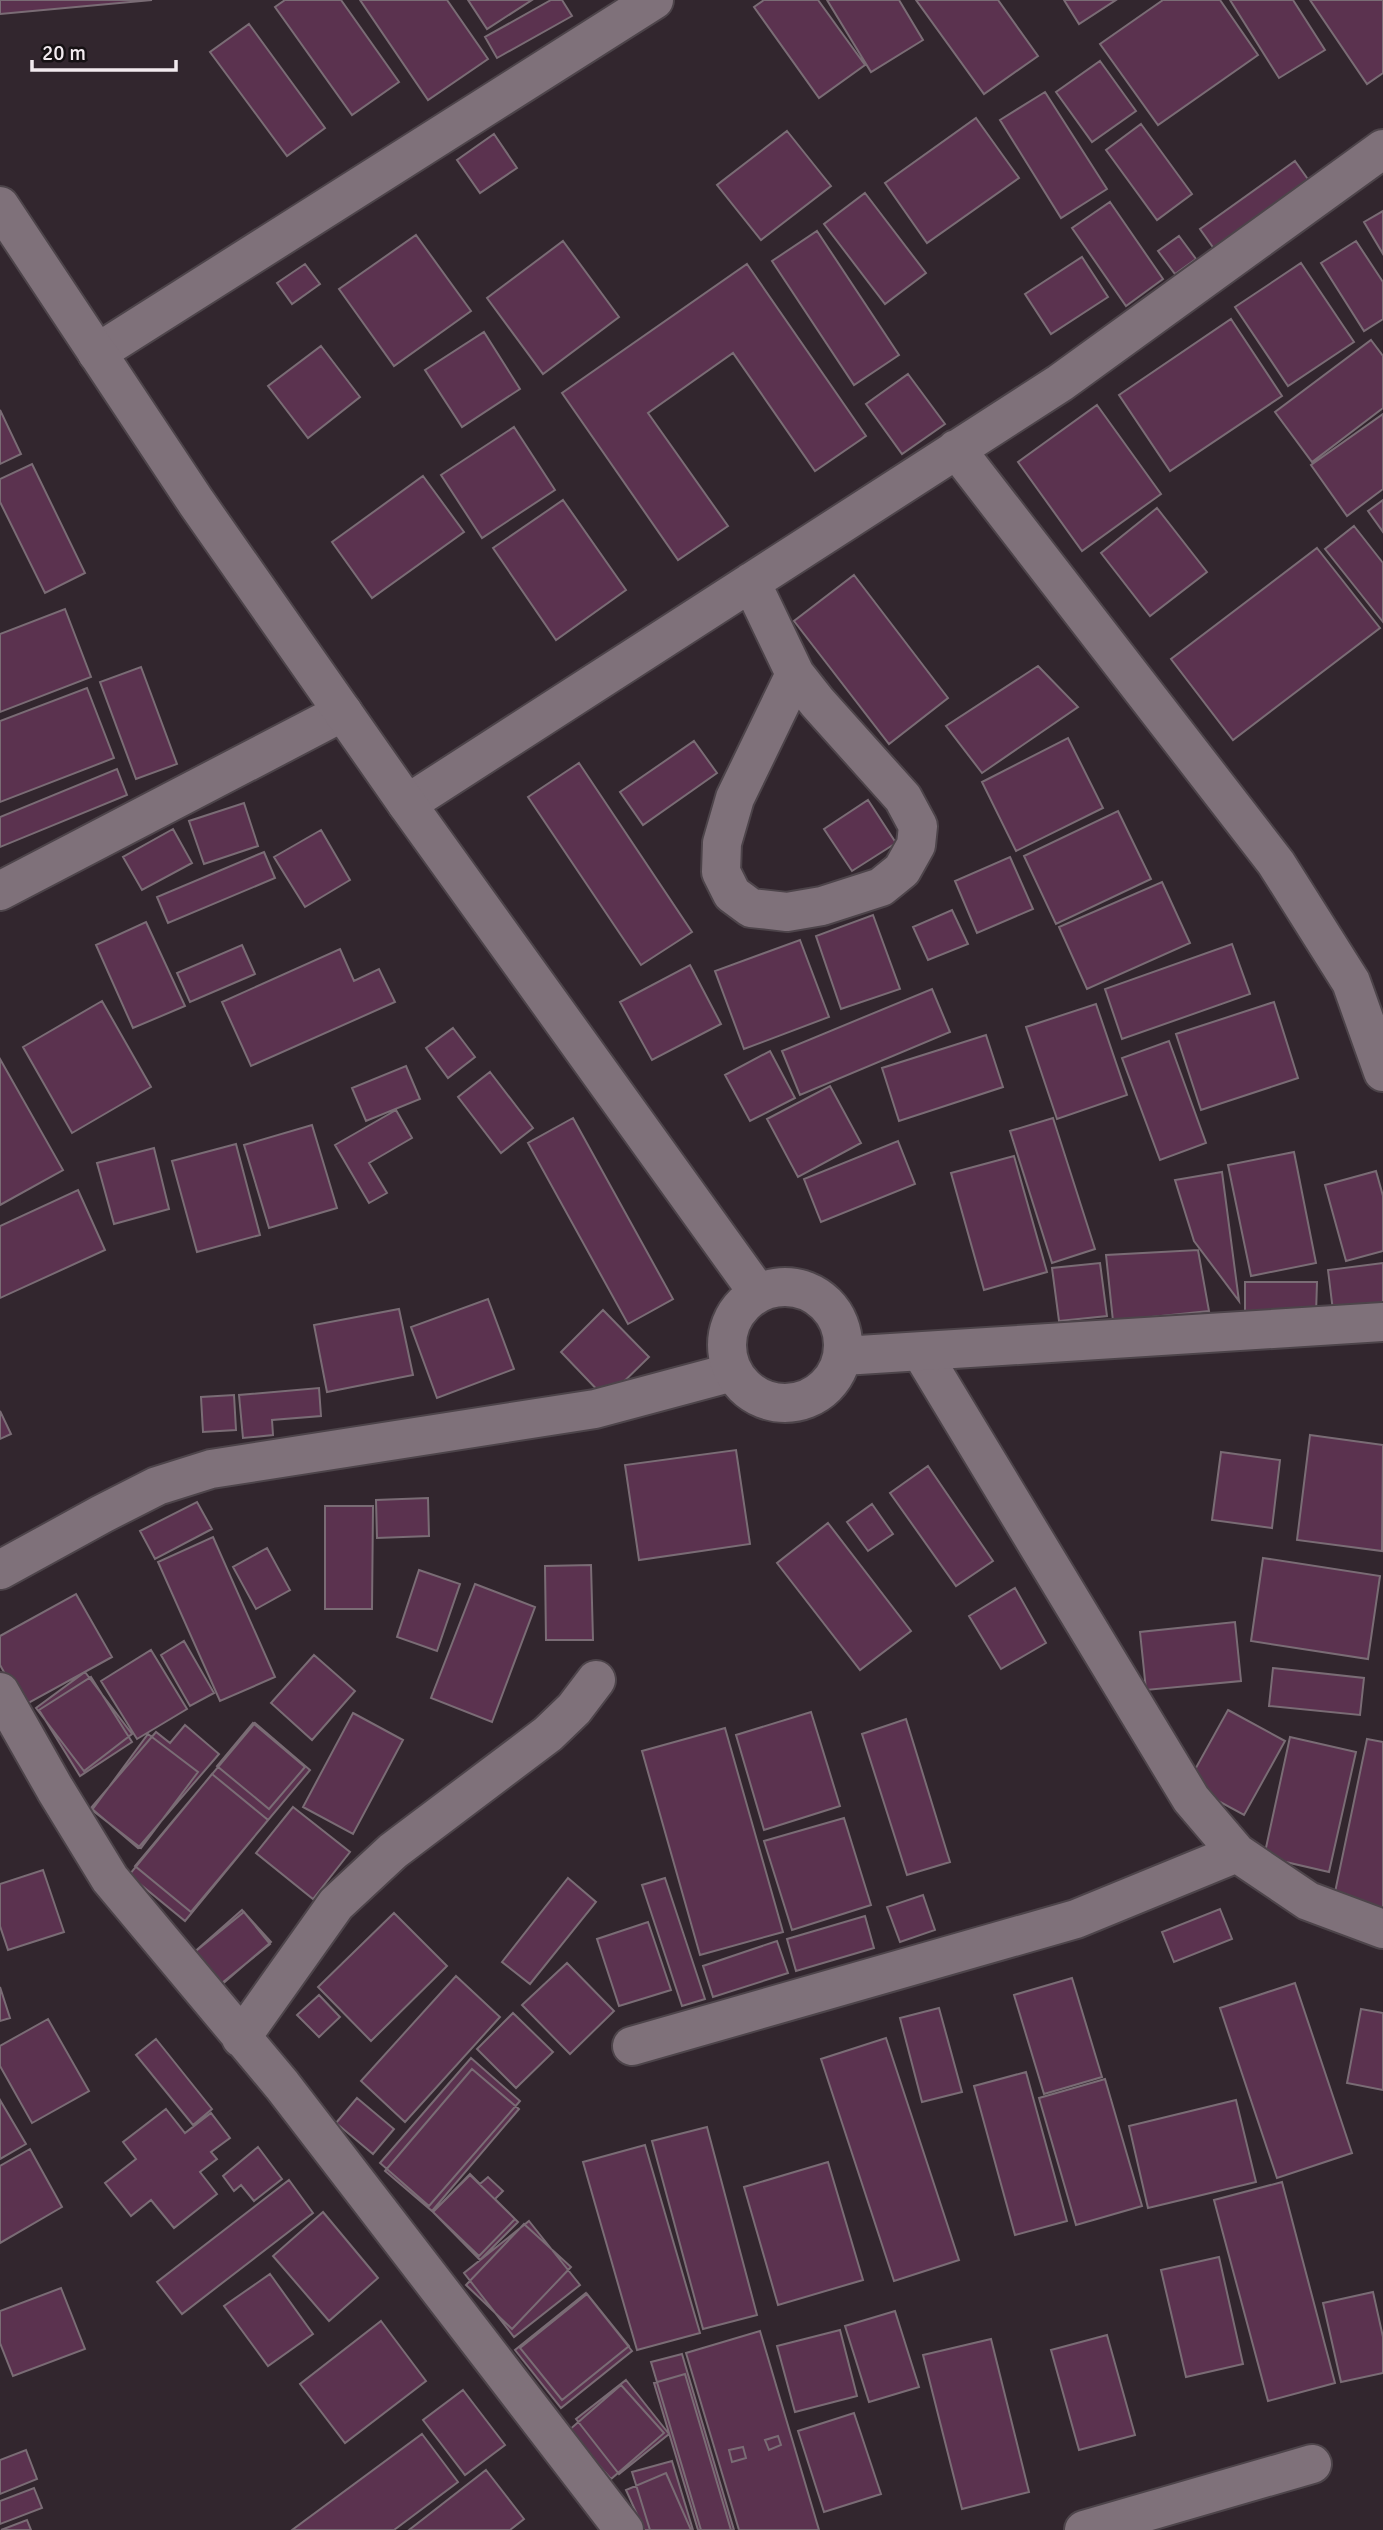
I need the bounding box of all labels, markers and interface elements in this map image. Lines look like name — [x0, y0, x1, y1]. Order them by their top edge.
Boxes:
scale bar — [32, 28, 175, 72]
text: 20 m — [42, 40, 86, 66]

